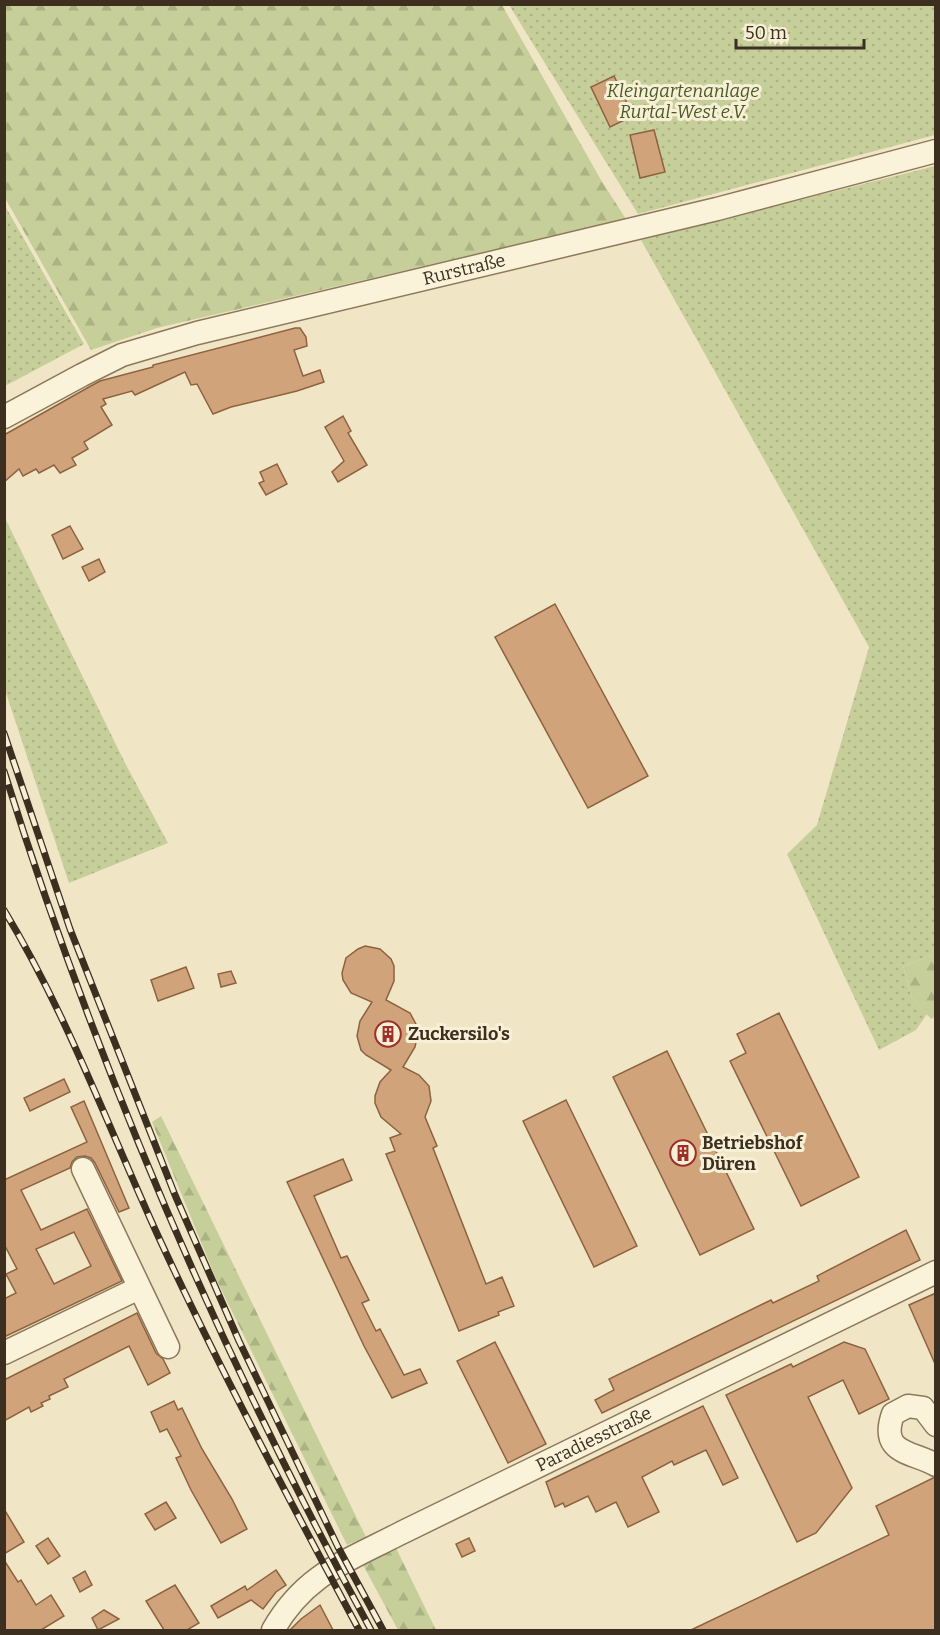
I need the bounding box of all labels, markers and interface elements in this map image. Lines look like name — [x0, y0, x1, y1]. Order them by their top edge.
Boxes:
scale bar — [736, 12, 864, 50]
text: 50 m — [745, 22, 787, 44]
park label: Kleingartenanlage Rurtal-West e.V. — [607, 80, 759, 123]
street label: Rurstraße — [421, 249, 508, 290]
building icon: Zuckersilo's — [373, 1019, 403, 1049]
place label: Zuckersilo's — [408, 1023, 510, 1045]
place label: Betriebshof Düren — [702, 1132, 804, 1175]
building icon: Betriebshof Düren — [668, 1138, 698, 1168]
street label: Paradiesstraße — [532, 1402, 655, 1476]

